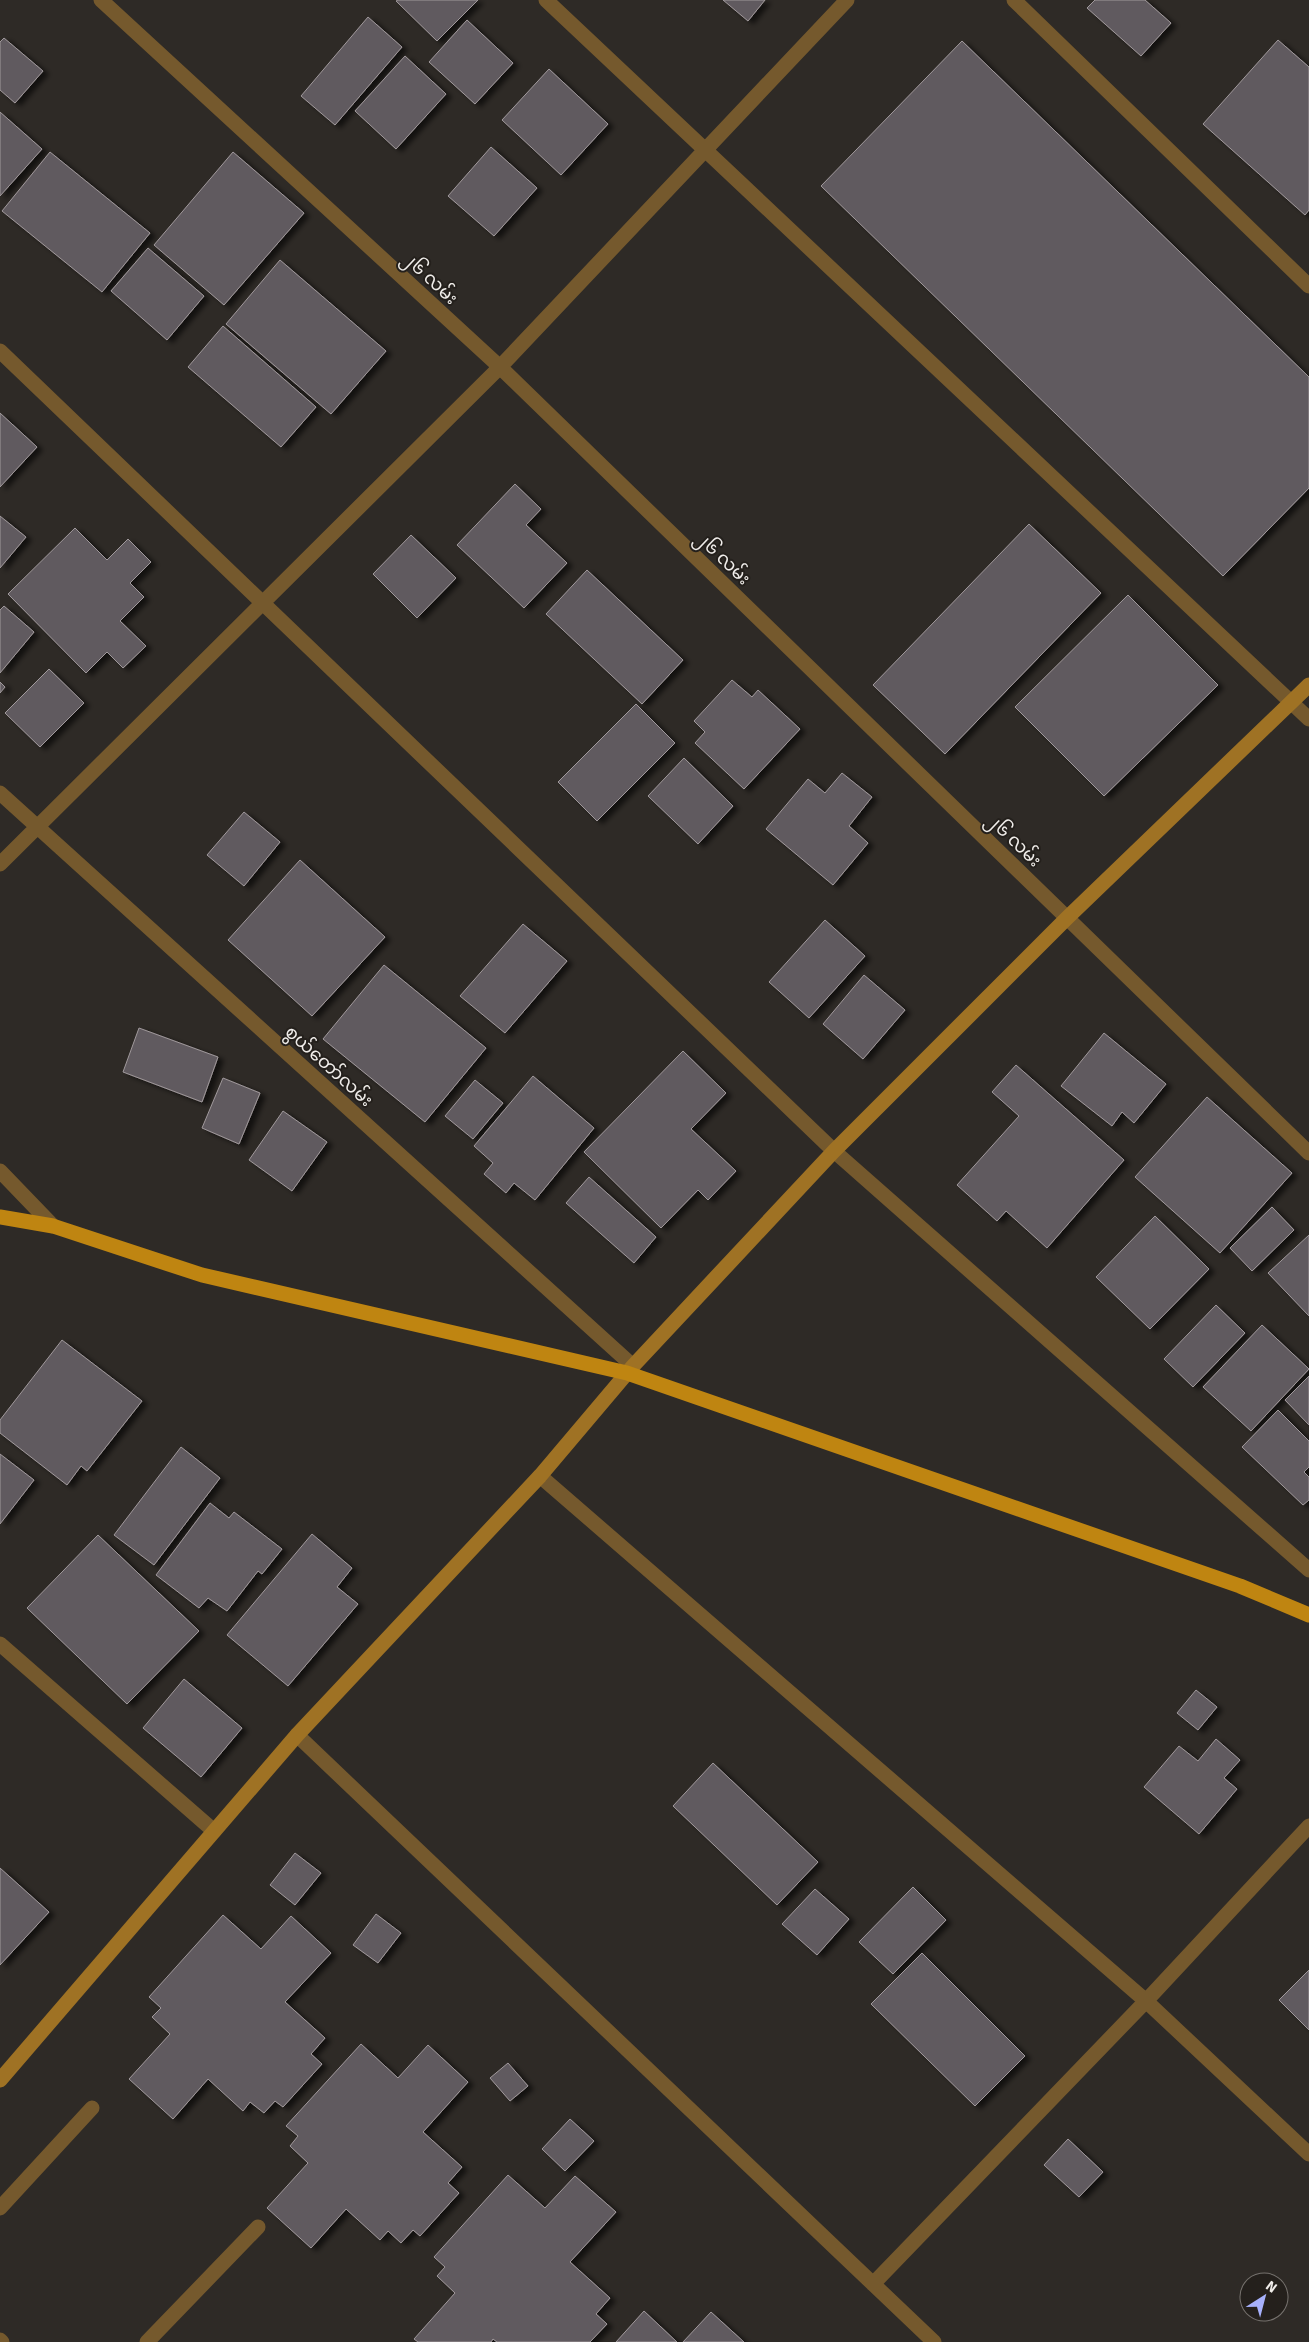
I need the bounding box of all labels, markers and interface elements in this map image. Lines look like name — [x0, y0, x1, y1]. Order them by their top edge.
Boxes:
street label: ၂၆ လမ်း — [395, 245, 464, 312]
street label: ၂၆ လမ်း — [688, 525, 756, 592]
street label: ၂၆ လမ်း — [979, 807, 1047, 874]
street label: စွယ်တော်လမ်း — [278, 1019, 379, 1114]
north arrow — [1239, 2272, 1289, 2322]
text: N — [1262, 2277, 1280, 2297]

